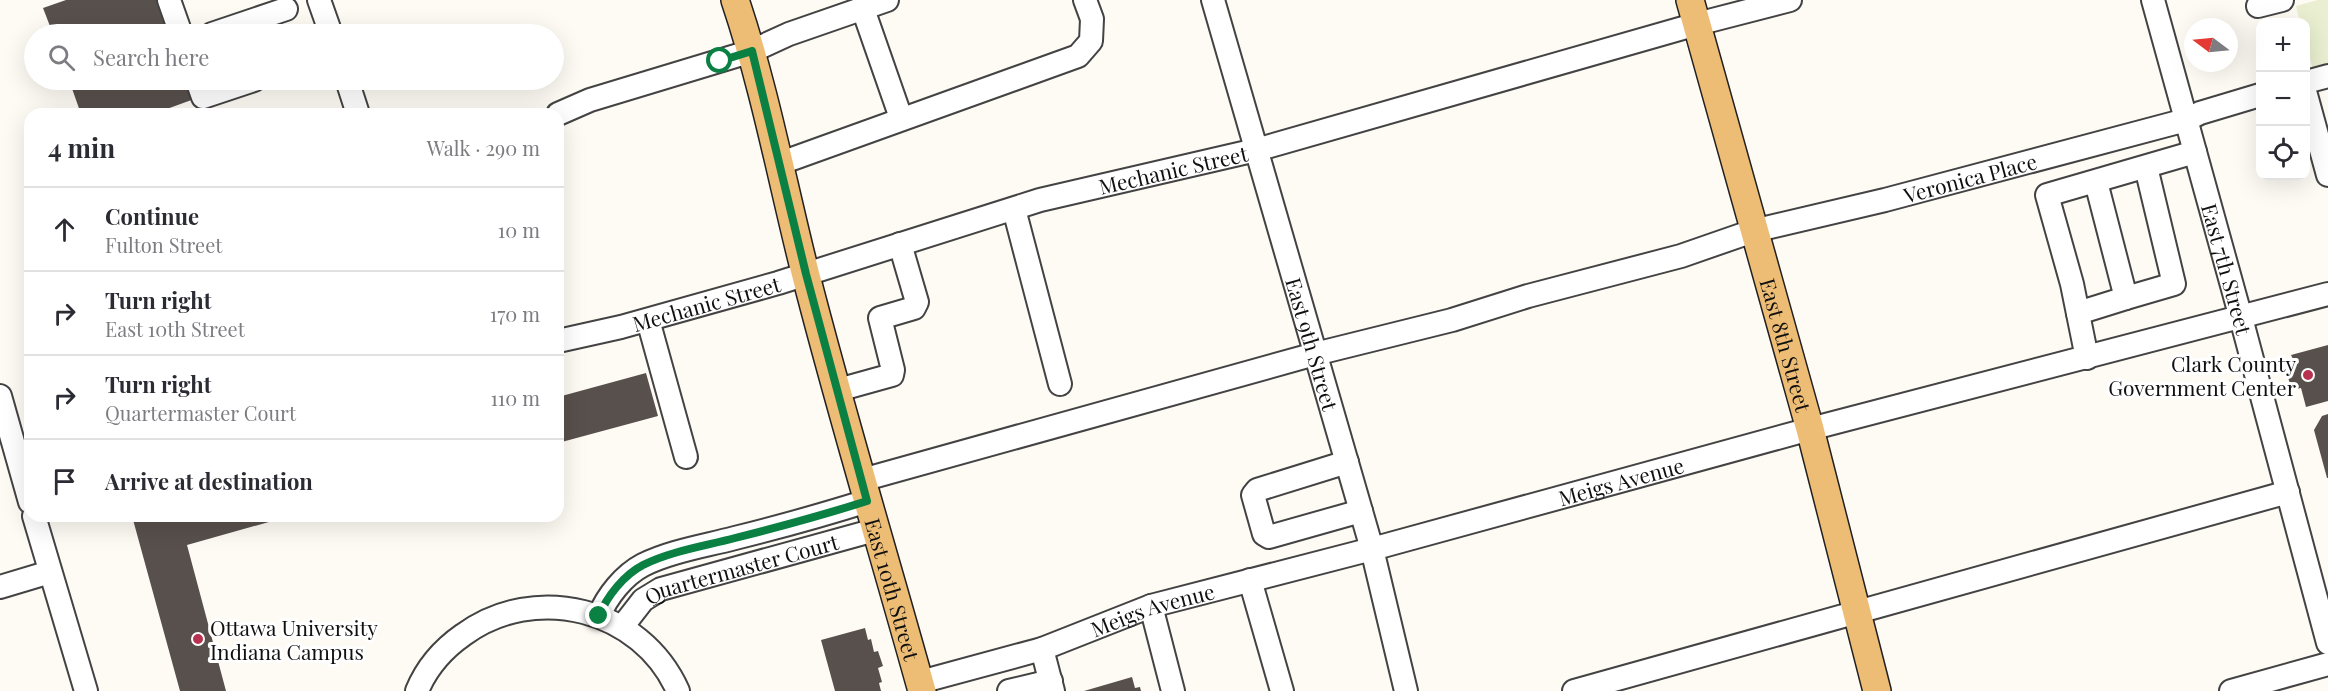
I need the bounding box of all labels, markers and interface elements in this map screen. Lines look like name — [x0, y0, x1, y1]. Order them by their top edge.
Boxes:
north arrow — [2184, 18, 2238, 72]
map controls — [2256, 18, 2310, 180]
button: + — [2256, 18, 2310, 72]
search box — [24, 24, 564, 90]
icon: search — [45, 41, 78, 74]
text: Search here — [93, 42, 209, 72]
route start — [706, 47, 732, 73]
button: − — [2256, 72, 2310, 126]
button: locate — [2256, 126, 2310, 180]
text: 4 min — [48, 130, 115, 165]
text: Walk · 290 m — [427, 134, 540, 161]
street label: Mechanic Street — [1096, 138, 1251, 200]
street label: Veronica Place — [1899, 146, 2040, 209]
street label: East 7th Street — [2196, 200, 2259, 338]
text: Continue — [105, 201, 199, 231]
icon: ahead — [48, 213, 81, 246]
text: 10 m — [498, 216, 540, 243]
text: Fulton Street — [105, 231, 222, 258]
street label: Mechanic Street — [629, 269, 784, 337]
street label: East 9th Street — [1280, 274, 1345, 414]
street label: East 8th Street — [1754, 275, 1819, 415]
text: Turn right — [105, 285, 211, 315]
icon: right — [48, 297, 81, 330]
text: 170 m — [490, 300, 540, 327]
text: East 10th Street — [105, 315, 245, 342]
place label: Clark County Government Center — [2108, 349, 2297, 401]
marker: Clark County Government Center — [2301, 368, 2315, 382]
text: Turn right — [105, 369, 211, 399]
icon: right — [48, 381, 81, 414]
text: 110 m — [490, 384, 540, 411]
text: Quartermaster Court — [105, 399, 296, 426]
street label: Meigs Avenue — [1555, 450, 1687, 511]
icon: arrive — [48, 465, 81, 498]
text: Arrive at destination — [105, 466, 313, 496]
street label: East 10th Street — [859, 515, 927, 664]
street label: Quartermaster Court — [639, 527, 842, 610]
street label: Meigs Avenue — [1086, 576, 1217, 643]
route end — [585, 602, 611, 628]
place label: Ottawa University Indiana Campus — [210, 613, 378, 665]
marker: Ottawa University Indiana Campus — [191, 632, 205, 646]

